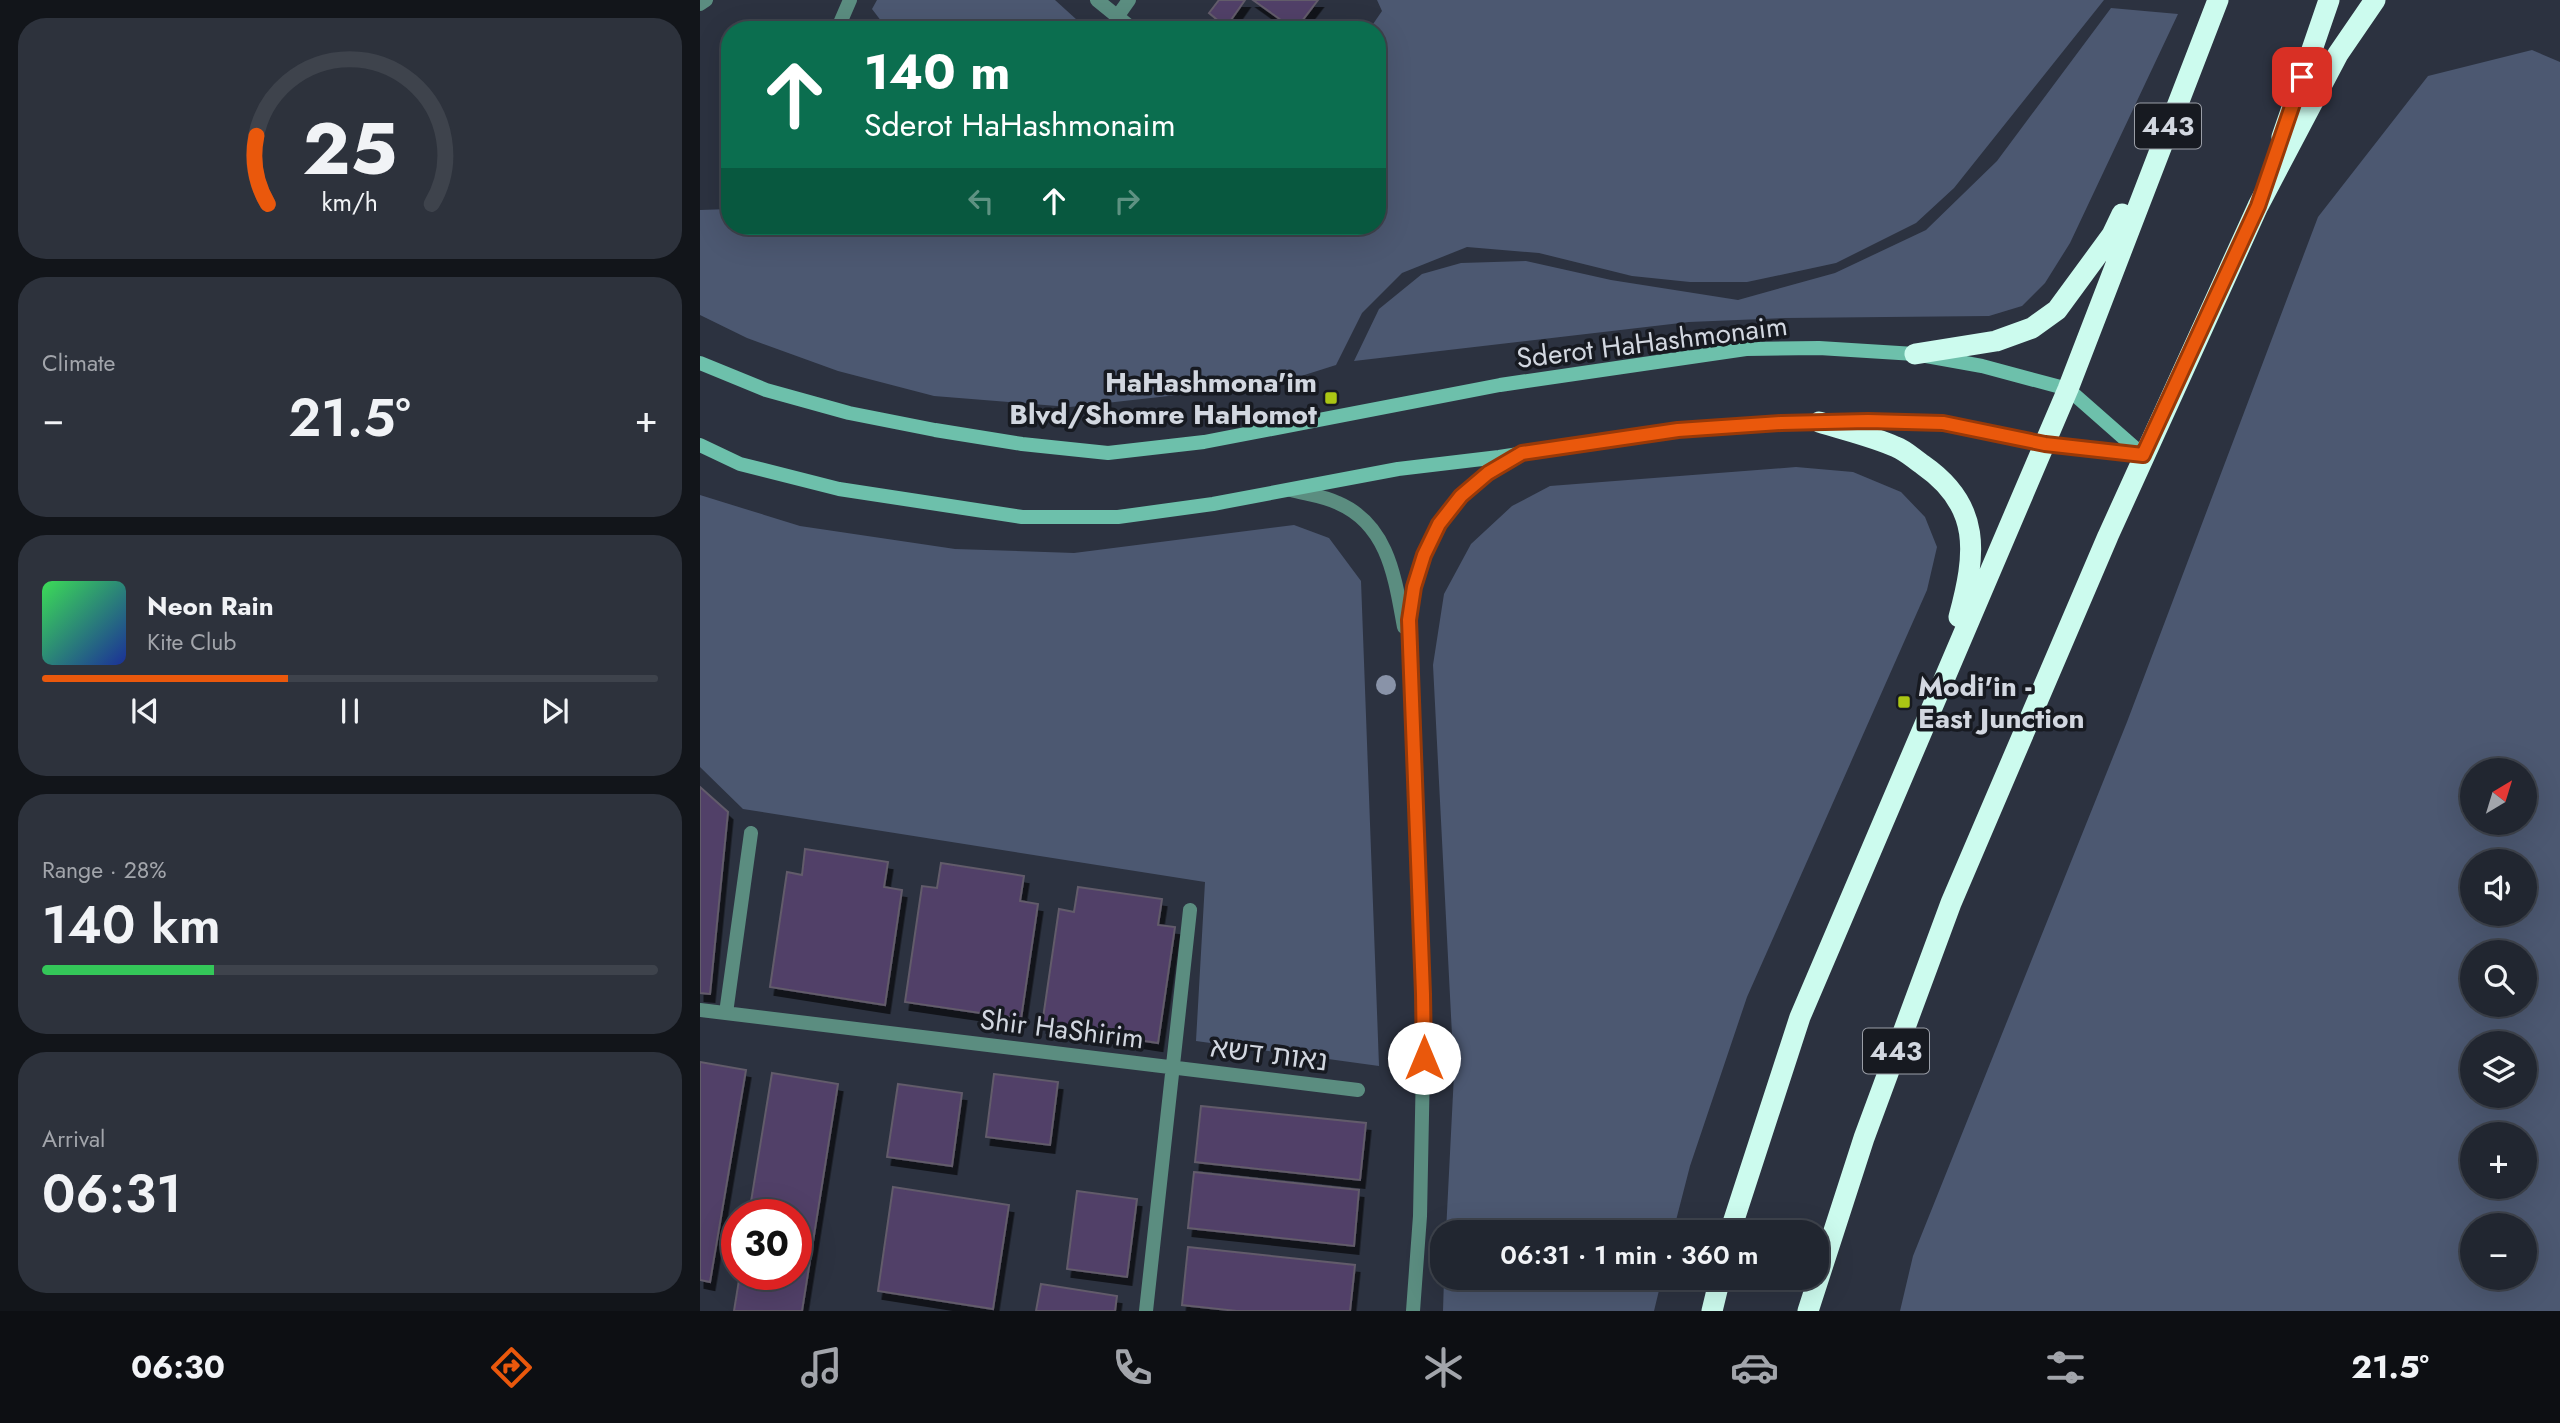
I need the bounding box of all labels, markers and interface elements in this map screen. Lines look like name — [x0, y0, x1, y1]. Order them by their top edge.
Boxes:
text: 140 m — [864, 37, 1010, 107]
pin — [2272, 47, 2332, 107]
icon: ahead — [749, 49, 840, 140]
icon: arrive — [2283, 58, 2321, 96]
text: 25 — [303, 97, 397, 202]
text: Sderot HaHashmonaim — [864, 102, 1176, 148]
road number: 443 — [2135, 104, 2201, 148]
icon: left — [962, 182, 1000, 220]
icon: ahead — [1035, 182, 1073, 220]
icon: right — [1108, 182, 1146, 220]
text: km/h — [322, 184, 378, 220]
street label: Sderot HaHashmonaim — [1514, 305, 1790, 379]
text: Climate — [42, 346, 115, 380]
place label: HaHashmona'im Blvd/Shomre HaHomot — [1009, 362, 1317, 435]
text: 21.5° — [289, 380, 411, 456]
marker: HaHashmona'im Blvd/Shomre HaHomot — [1323, 390, 1339, 406]
text: − — [42, 391, 64, 446]
text: + — [635, 391, 658, 446]
text: Neon Rain — [147, 587, 274, 625]
text: Kite Club — [147, 625, 236, 659]
place label: Modi'in - East Junction — [1918, 666, 2085, 739]
icon: previous — [126, 692, 164, 730]
icon: pause — [331, 692, 369, 730]
icon: next — [536, 692, 574, 730]
marker: Modi'in - East Junction — [1896, 694, 1912, 710]
north arrow — [2460, 758, 2538, 835]
map controls — [2460, 758, 2537, 1290]
button: sound — [2460, 849, 2537, 926]
text: Range · 28% — [42, 853, 167, 887]
text: 140 km — [42, 887, 221, 963]
button: search — [2460, 940, 2537, 1017]
street label: Shir HaShirim — [978, 999, 1146, 1059]
position arrow — [1387, 1021, 1461, 1095]
street label: נאות דשא — [1208, 1026, 1330, 1082]
road number: 443 — [1863, 1028, 1929, 1074]
button: layers — [2460, 1031, 2537, 1108]
text: Arrival — [42, 1122, 105, 1156]
button: + — [2460, 1122, 2537, 1199]
text: 06:31 — [42, 1156, 182, 1232]
speed limit sign: 30 — [721, 1199, 812, 1290]
button: − — [2460, 1213, 2537, 1290]
text: 06:31 · 1 min · 360 m — [1500, 1236, 1759, 1274]
icon: directions — [487, 1343, 536, 1392]
icon: music — [797, 1343, 846, 1392]
icon: phone — [1108, 1343, 1157, 1392]
icon: climate — [1419, 1343, 1468, 1392]
icon: car — [1730, 1343, 1779, 1392]
icon: filters — [2041, 1343, 2090, 1392]
text: 06:30 — [131, 1344, 225, 1390]
text: 21.5° — [2351, 1344, 2429, 1390]

